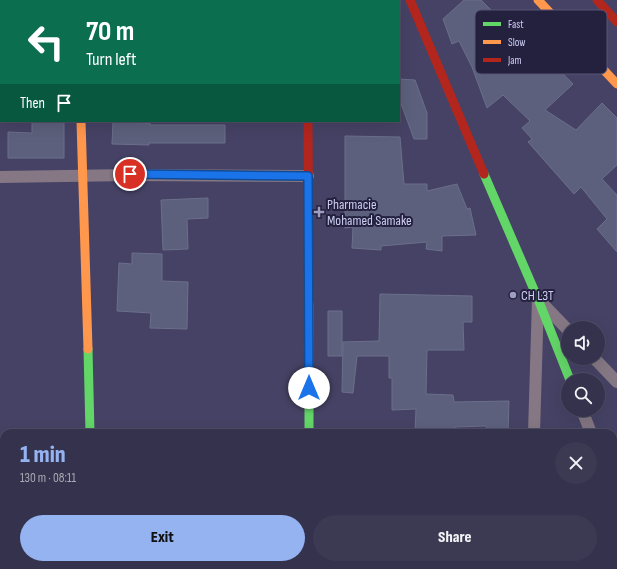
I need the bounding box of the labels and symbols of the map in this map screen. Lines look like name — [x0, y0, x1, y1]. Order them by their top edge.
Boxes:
legend — [475, 10, 607, 74]
text: Fast — [508, 18, 524, 31]
text: Slow — [508, 36, 525, 49]
text: Jam — [507, 54, 522, 67]
pin — [113, 157, 147, 191]
place label: Pharmacie Mohamed Samake — [327, 196, 412, 229]
marker: Pharmacie Mohamed Samake — [314, 207, 324, 217]
place label: CH L3T — [521, 287, 554, 304]
marker: CH L3T — [508, 290, 518, 300]
position arrow — [288, 367, 330, 409]

